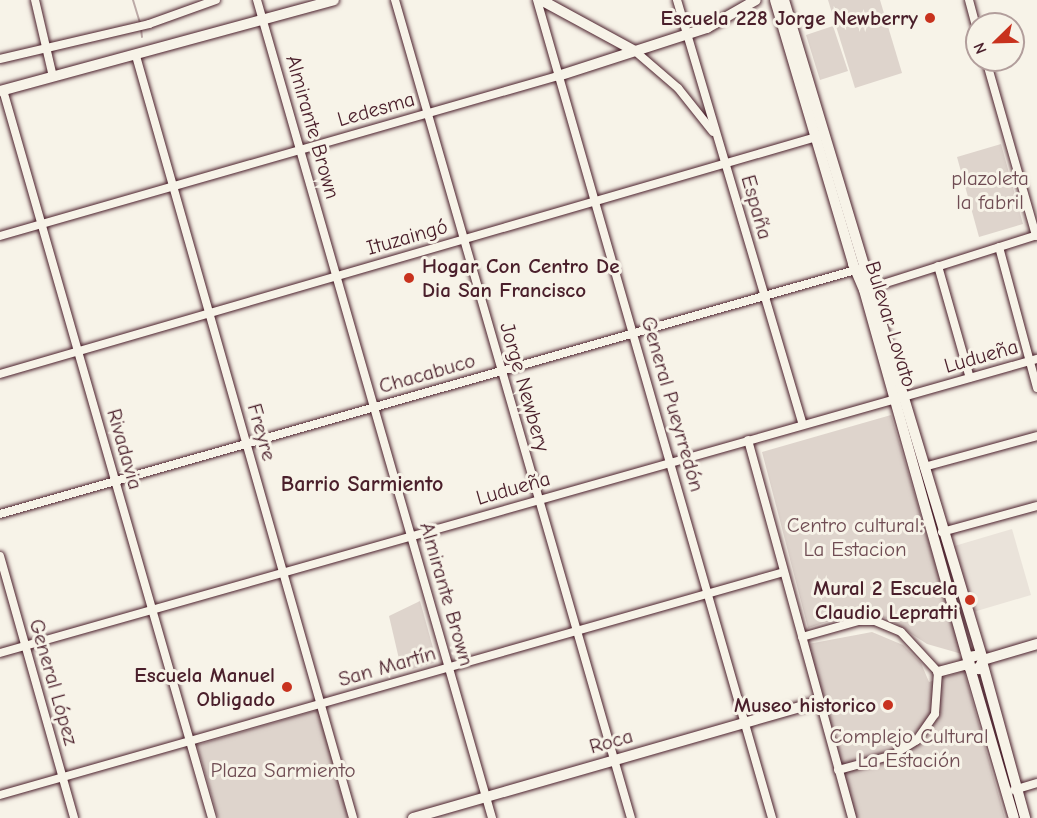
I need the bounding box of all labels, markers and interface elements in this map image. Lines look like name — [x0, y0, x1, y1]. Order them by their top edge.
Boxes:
place label: Escuela 228 Jorge Newberry — [661, 5, 918, 31]
marker: Escuela 228 Jorge Newberry — [923, 11, 937, 25]
north arrow — [965, 12, 1025, 72]
text: N — [970, 40, 991, 57]
street label: Almirante Brown — [280, 52, 346, 202]
street label: Ledesma — [334, 86, 418, 132]
park label: plazoleta la fabril — [951, 165, 1029, 215]
street label: España — [736, 172, 778, 242]
street label: Ituzaingó — [364, 213, 450, 261]
place label: Hogar Con Centro De Dia San Francisco — [422, 253, 619, 303]
street label: Bulevar Lovato — [860, 258, 922, 390]
marker: Hogar Con Centro De Dia San Francisco — [400, 269, 418, 287]
street label: General Pueyrredón — [636, 313, 710, 495]
street label: Jorge Newbery — [494, 319, 556, 455]
street label: Ludueña — [941, 333, 1021, 379]
street label: Chacabuco — [376, 347, 478, 399]
street label: Freyre — [242, 400, 282, 464]
street label: Rivadavia — [101, 406, 149, 492]
street label: Ludueña — [473, 465, 553, 511]
district label: Barrio Sarmiento — [281, 472, 443, 498]
park label: Centro cultural: La Estacion — [787, 512, 923, 562]
street label: Almirante Brown — [414, 519, 480, 669]
place label: Mural 2 Escuela Claudio Lepratti — [813, 575, 958, 625]
marker: Mural 2 Escuela Claudio Lepratti — [963, 593, 977, 607]
street label: General López — [24, 616, 84, 748]
street label: San Martín — [335, 640, 439, 692]
place label: Escuela Manuel Obligado — [134, 662, 275, 712]
marker: Escuela Manuel Obligado — [280, 680, 294, 694]
place label: Museo historico — [734, 692, 876, 718]
marker: Museo historico — [881, 698, 895, 712]
street label: Roca — [586, 723, 636, 759]
park label: Complejo Cultural La Estación — [829, 723, 989, 773]
park label: Plaza Sarmiento — [210, 757, 356, 783]

